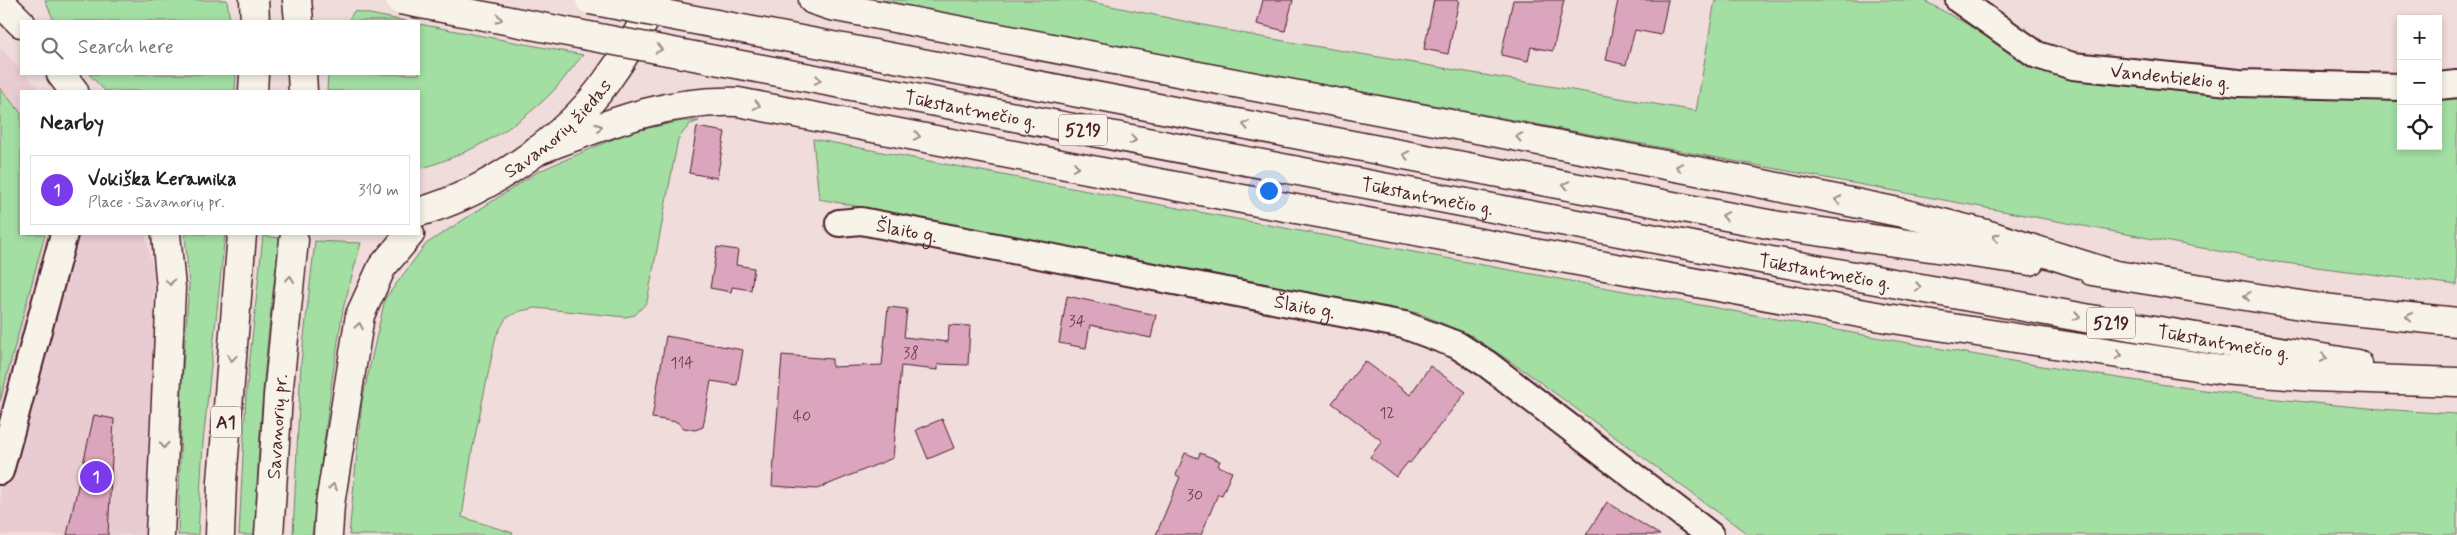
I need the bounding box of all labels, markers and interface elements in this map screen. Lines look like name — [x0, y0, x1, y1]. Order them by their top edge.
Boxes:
one-way arrow — [495, 13, 504, 24]
map controls — [2397, 15, 2442, 150]
button: + — [2397, 15, 2442, 60]
search box — [20, 20, 420, 75]
icon: search — [38, 34, 66, 62]
text: Search here — [78, 35, 174, 60]
one-way arrow — [654, 44, 663, 54]
street label: Vandentiekio g. — [2109, 59, 2231, 97]
button: − — [2397, 60, 2442, 105]
street label: Savanorių žiedas — [500, 74, 618, 184]
one-way arrow — [814, 74, 823, 84]
street label: Tūkstantmečio g. — [902, 85, 1039, 135]
one-way arrow — [753, 100, 761, 110]
button: locate — [2397, 105, 2442, 150]
text: Nearby — [40, 109, 104, 137]
road number: 5219 — [1059, 114, 1107, 146]
one-way arrow — [1242, 120, 1251, 130]
one-way arrow — [594, 123, 602, 133]
one-way arrow — [912, 130, 921, 141]
one-way arrow — [1515, 132, 1524, 142]
one-way arrow — [1128, 134, 1137, 144]
one-way arrow — [1402, 150, 1410, 161]
one-way arrow — [1072, 161, 1081, 171]
one-way arrow — [1675, 163, 1683, 173]
text: Vokiška Keramika — [88, 167, 237, 192]
street label: Tūkstantmečio g. — [1359, 172, 1496, 222]
your location — [1256, 178, 1282, 204]
text: 1 — [53, 180, 61, 201]
text: 310 m — [358, 180, 399, 201]
one-way arrow — [1561, 181, 1570, 191]
text: Place · Savanorių pr. — [88, 192, 225, 213]
one-way arrow — [1834, 195, 1843, 205]
one-way arrow — [1721, 211, 1730, 221]
street label: Šlaito g. — [874, 213, 940, 251]
one-way arrow — [1993, 233, 2001, 243]
street label: Tūkstantmečio g. — [1756, 249, 1893, 297]
one-way arrow — [284, 275, 295, 283]
one-way arrow — [165, 278, 176, 286]
one-way arrow — [1913, 282, 1922, 292]
street label: Šlaito g. — [1272, 289, 1337, 327]
one-way arrow — [2243, 291, 2252, 301]
road number: 5219 — [2087, 307, 2135, 338]
house number: 34 — [1069, 311, 1086, 332]
one-way arrow — [2073, 311, 2082, 321]
one-way arrow — [2404, 311, 2412, 322]
street label: Tūkstantmečio g. — [2155, 320, 2292, 367]
one-way arrow — [353, 322, 363, 330]
house number: 38 — [903, 343, 919, 364]
one-way arrow — [2114, 349, 2123, 359]
house number: 114 — [670, 353, 694, 374]
one-way arrow — [2320, 353, 2328, 363]
one-way arrow — [227, 354, 238, 362]
street label: Savanorių pr. — [262, 372, 294, 480]
house number: 12 — [1379, 403, 1395, 424]
house number: 40 — [793, 406, 811, 427]
road number: A1 — [211, 407, 241, 438]
one-way arrow — [158, 441, 169, 449]
pin: 1 — [80, 458, 112, 496]
one-way arrow — [327, 482, 337, 491]
house number: 30 — [1187, 485, 1203, 506]

